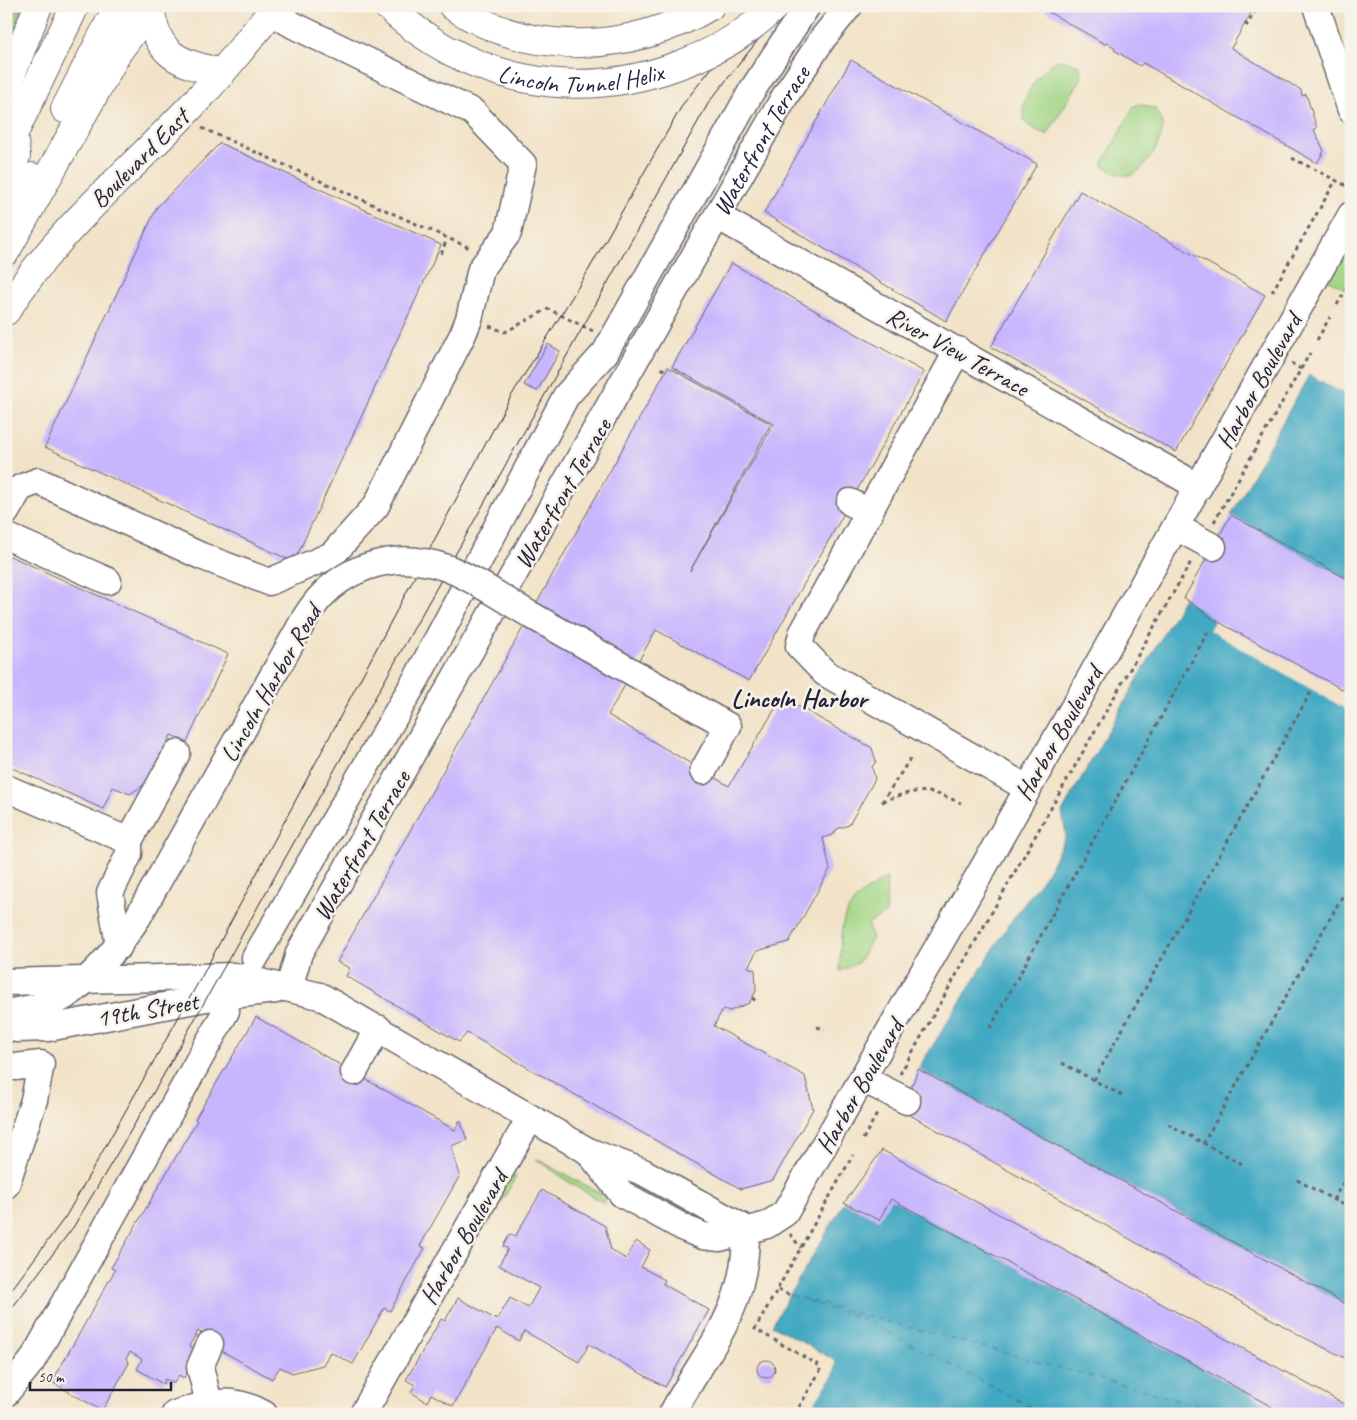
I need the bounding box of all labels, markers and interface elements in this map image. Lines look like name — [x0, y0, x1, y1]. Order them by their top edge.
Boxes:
street label: Lincoln Tunnel Helix — [495, 56, 670, 101]
street label: Waterfront Terrace — [706, 58, 819, 221]
street label: Boulevard East — [83, 100, 199, 215]
street label: River View Terrace — [881, 300, 1036, 405]
street label: Harbor Boulevard — [1209, 305, 1311, 455]
street label: Waterfront Terrace — [507, 411, 620, 574]
street label: Lincoln Harbor Road — [213, 596, 331, 768]
street label: Harbor Boulevard — [1008, 657, 1112, 806]
district label: Lincoln Harbor — [731, 682, 869, 715]
street label: Waterfront Terrace — [306, 763, 419, 926]
street label: 19th Street — [94, 985, 203, 1035]
street label: Harbor Boulevard — [809, 1010, 913, 1159]
street label: Harbor Boulevard — [413, 1161, 517, 1310]
scale bar — [30, 1360, 171, 1392]
text: 50 m — [38, 1368, 65, 1387]

